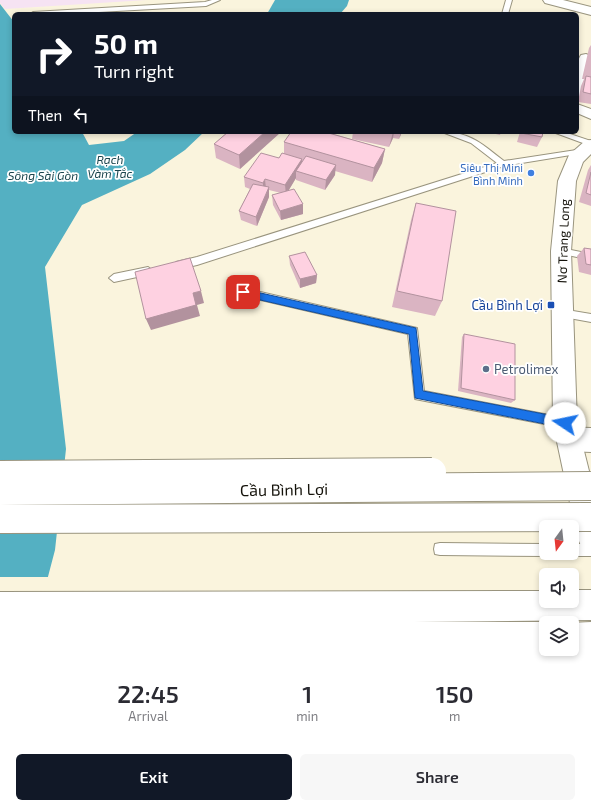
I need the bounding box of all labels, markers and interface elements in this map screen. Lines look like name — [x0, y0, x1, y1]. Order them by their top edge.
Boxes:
text: 50 m — [94, 26, 158, 60]
icon: right — [28, 28, 80, 80]
text: Turn right — [94, 60, 174, 82]
icon: left — [70, 104, 92, 126]
text: Then — [28, 106, 62, 124]
water label: Rạch Vàm Tắc — [88, 152, 133, 180]
place label: Siêu Thị Mini Bình Minh — [460, 161, 523, 187]
water label: Sông Sài Gòn — [8, 168, 78, 182]
marker: Siêu Thị Mini Bình Minh — [526, 168, 536, 178]
street label: Nơ Trang Long — [554, 198, 572, 284]
pin — [226, 275, 260, 309]
icon: arrive — [232, 281, 254, 303]
place label: Cầu Bình Lợi — [471, 297, 543, 313]
marker: Cầu Bình Lợi — [546, 300, 556, 310]
place label: Petrolimex — [494, 361, 558, 377]
marker: Petrolimex — [481, 364, 491, 374]
position arrow — [544, 402, 586, 444]
street label: Cầu Bình Lợi — [240, 479, 328, 499]
north arrow — [539, 520, 579, 560]
map controls — [539, 520, 579, 656]
button: sound — [539, 568, 579, 608]
button: layers — [539, 616, 579, 656]
text: 22:45 — [117, 679, 179, 708]
text: 1 — [302, 679, 312, 708]
text: 150 — [436, 679, 474, 708]
text: Arrival — [128, 708, 168, 724]
text: min — [296, 708, 318, 724]
text: m — [449, 708, 460, 724]
button: Exit — [16, 754, 292, 800]
button: Share — [300, 754, 575, 800]

